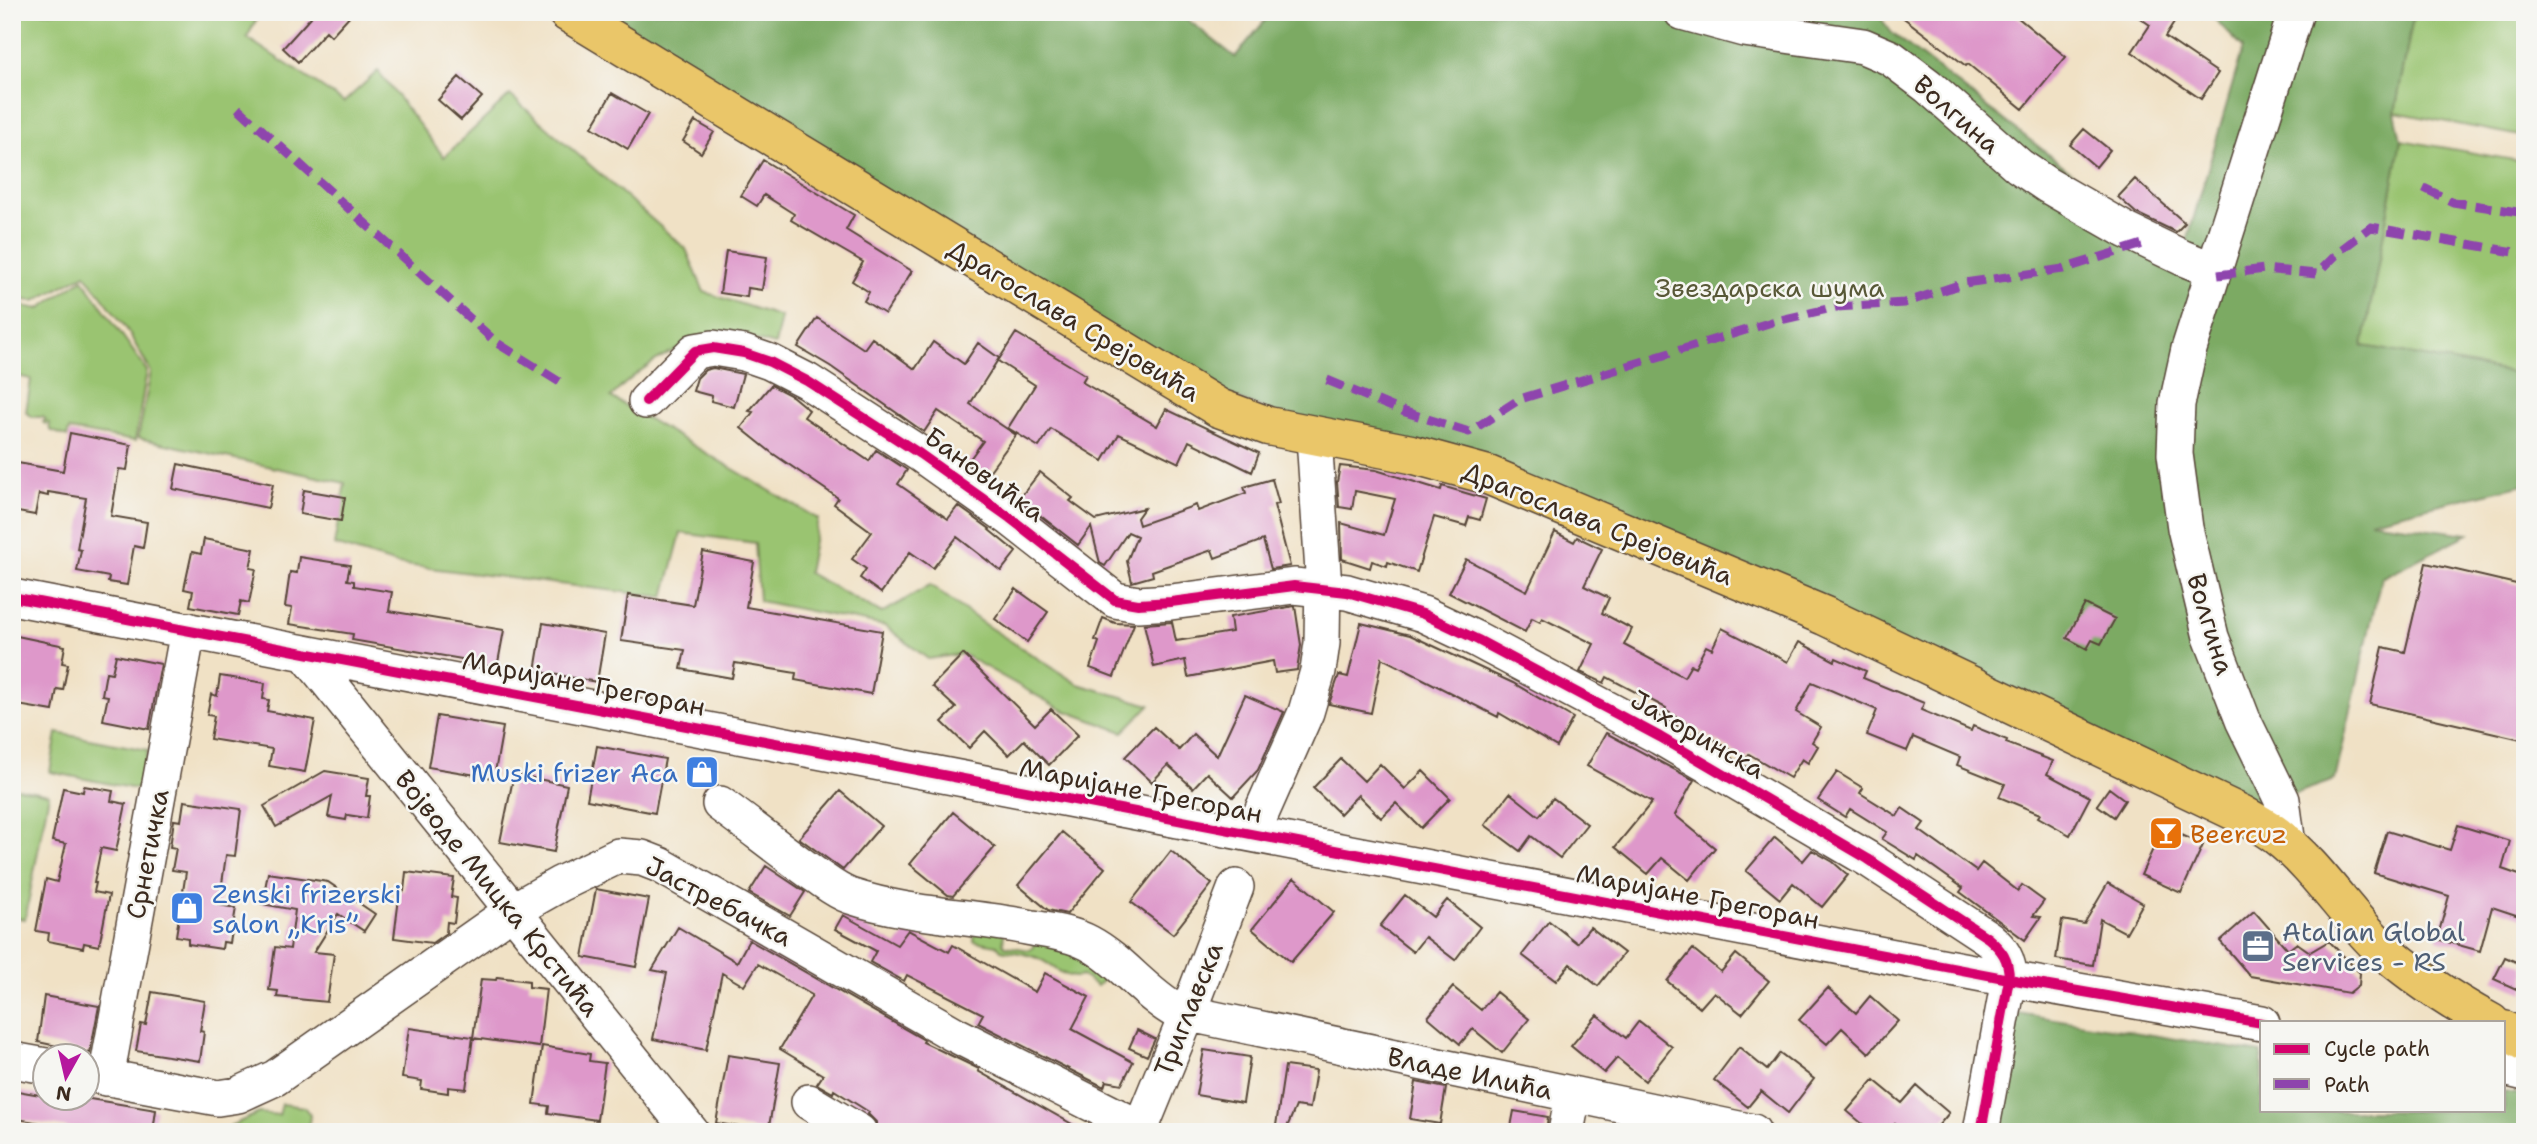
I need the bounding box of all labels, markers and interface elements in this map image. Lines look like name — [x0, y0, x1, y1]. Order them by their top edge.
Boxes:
street label: Волгина — [1906, 67, 2008, 161]
street label: Драгослава Срејовића — [941, 231, 1207, 409]
park label: Звездарска шума — [1655, 270, 1885, 305]
street label: Бановићка — [918, 419, 1052, 529]
street label: Драгослава Срејовића — [1458, 453, 1738, 593]
street label: Волгина — [2179, 569, 2243, 679]
street label: Маријане Грегоран — [460, 642, 708, 724]
street label: Јахоринска — [1624, 681, 1772, 787]
street label: Маријане Грегоран — [1017, 749, 1265, 831]
shop icon: Muski frizer Aca — [683, 753, 721, 791]
place label: Muski frizer Aca — [471, 755, 678, 790]
street label: Војводе Мицка Крстића — [388, 762, 608, 1024]
street label: Срнетичка — [117, 786, 177, 922]
bar icon: Beercuz — [2147, 814, 2185, 852]
place label: Beercuz — [2190, 816, 2287, 851]
street label: Јастребачка — [640, 848, 798, 954]
street label: Маријане Грегоран — [1574, 855, 1822, 937]
place label: Zenski frizerski salon „Kris” — [212, 876, 402, 941]
shop icon: Zenski frizerski salon „Kris” — [168, 889, 206, 927]
place label: Atalian Global Services - RS — [2282, 914, 2465, 979]
office icon: Atalian Global Services - RS — [2239, 927, 2277, 965]
street label: Триглавска — [1145, 937, 1231, 1081]
legend — [2260, 1021, 2506, 1112]
text: Cycle path — [2324, 1035, 2430, 1063]
street label: Владе Илића — [1384, 1038, 1556, 1108]
north arrow — [32, 1042, 102, 1112]
text: Path — [2324, 1071, 2370, 1099]
text: N — [55, 1080, 73, 1107]

